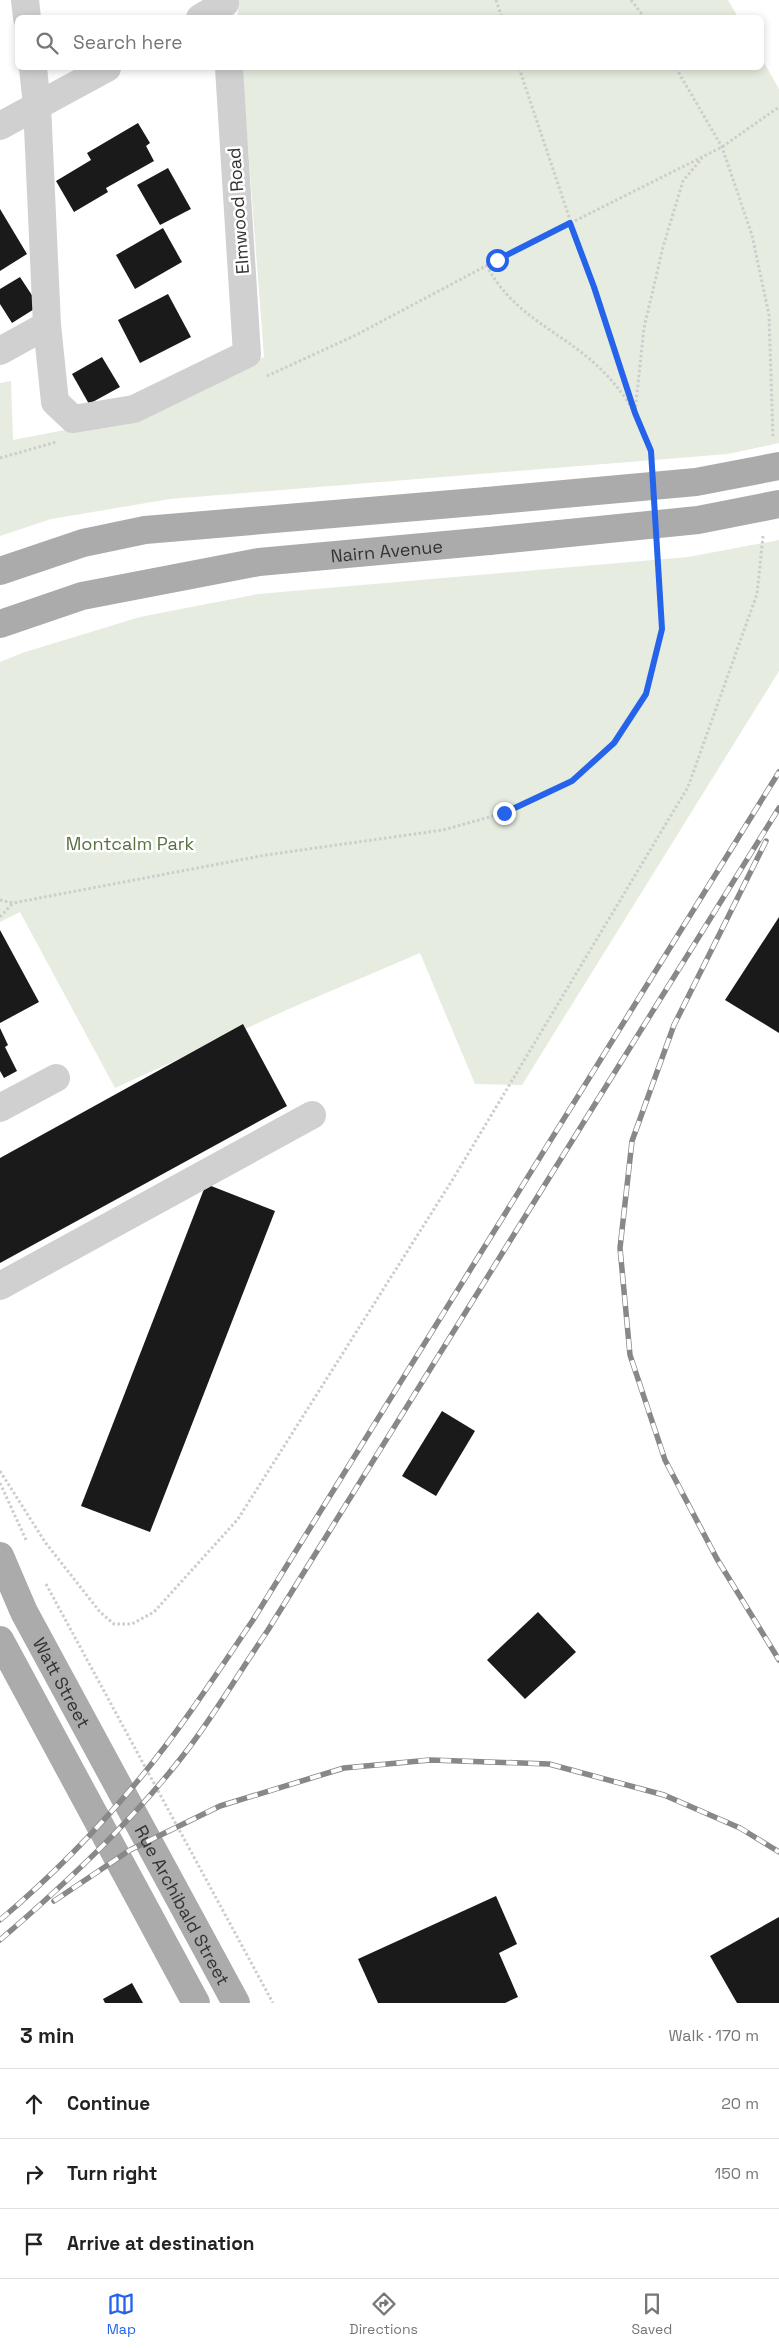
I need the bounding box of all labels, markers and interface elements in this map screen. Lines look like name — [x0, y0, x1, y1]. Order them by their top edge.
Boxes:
search box — [15, 15, 764, 70]
icon: search — [33, 29, 61, 57]
text: Search here — [73, 30, 183, 55]
street label: Elmwood Road — [222, 147, 254, 275]
route start — [486, 249, 509, 272]
street label: Nairn Avenue — [329, 534, 444, 567]
route end — [493, 802, 516, 825]
park label: Montcalm Park — [66, 832, 195, 855]
street label: Watt Street — [28, 1633, 96, 1732]
street label: Rue Archibald Street — [130, 1821, 236, 1989]
text: 3 min — [20, 2022, 75, 2049]
text: Walk · 170 m — [669, 2025, 759, 2046]
icon: ahead — [20, 2090, 48, 2118]
text: Continue — [67, 2091, 150, 2116]
text: 20 m — [721, 2093, 759, 2114]
icon: right — [20, 2160, 48, 2188]
text: Turn right — [67, 2161, 157, 2186]
text: 150 m — [715, 2163, 759, 2184]
icon: arrive — [20, 2230, 48, 2258]
text: Arrive at destination — [67, 2231, 255, 2256]
tab: Map — [107, 2290, 136, 2338]
tab: Directions — [349, 2290, 418, 2338]
tab: Saved — [631, 2290, 672, 2338]

